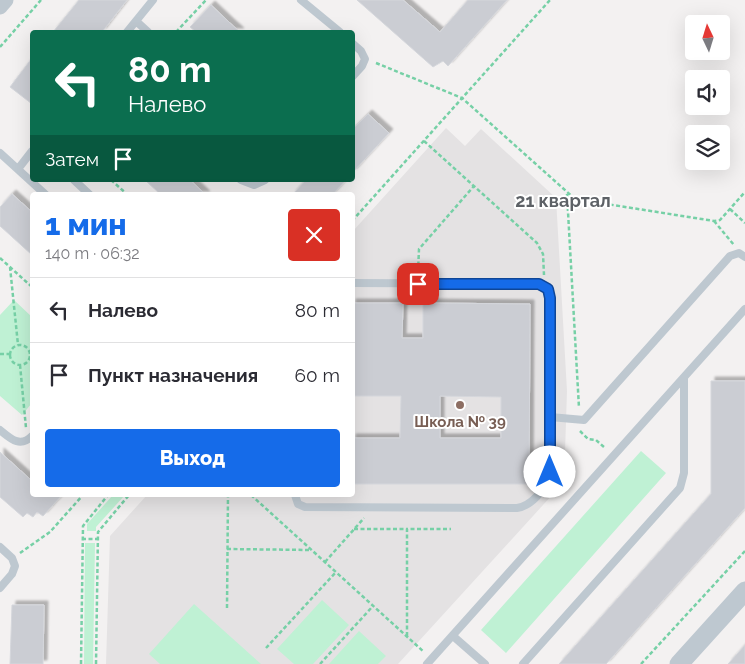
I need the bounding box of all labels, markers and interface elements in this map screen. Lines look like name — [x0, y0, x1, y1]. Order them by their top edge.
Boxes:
north arrow — [685, 15, 730, 60]
map controls — [685, 15, 730, 170]
text: 80 m — [128, 49, 212, 90]
icon: left — [45, 50, 110, 115]
button: sound — [685, 70, 730, 115]
text: Налево — [128, 91, 206, 117]
button: layers — [685, 125, 730, 170]
icon: arrive — [109, 145, 137, 173]
text: Затем — [45, 148, 99, 170]
district label: 21 квартал — [515, 190, 611, 211]
text: 1 мин — [45, 207, 127, 242]
button: close — [288, 209, 340, 261]
text: 140 m · 06:32 — [45, 244, 140, 263]
pin — [397, 263, 439, 305]
icon: arrive — [404, 270, 432, 298]
icon: left — [45, 296, 73, 324]
text: Налево — [88, 299, 158, 321]
text: 80 m — [295, 299, 340, 321]
icon: arrive — [45, 361, 73, 389]
text: Пункт назначения — [88, 364, 258, 386]
text: 60 m — [295, 364, 340, 386]
marker: Школа № 39 — [454, 399, 466, 411]
place label: Школа № 39 — [414, 413, 506, 431]
button: Выход — [45, 429, 340, 487]
position arrow — [523, 445, 575, 497]

